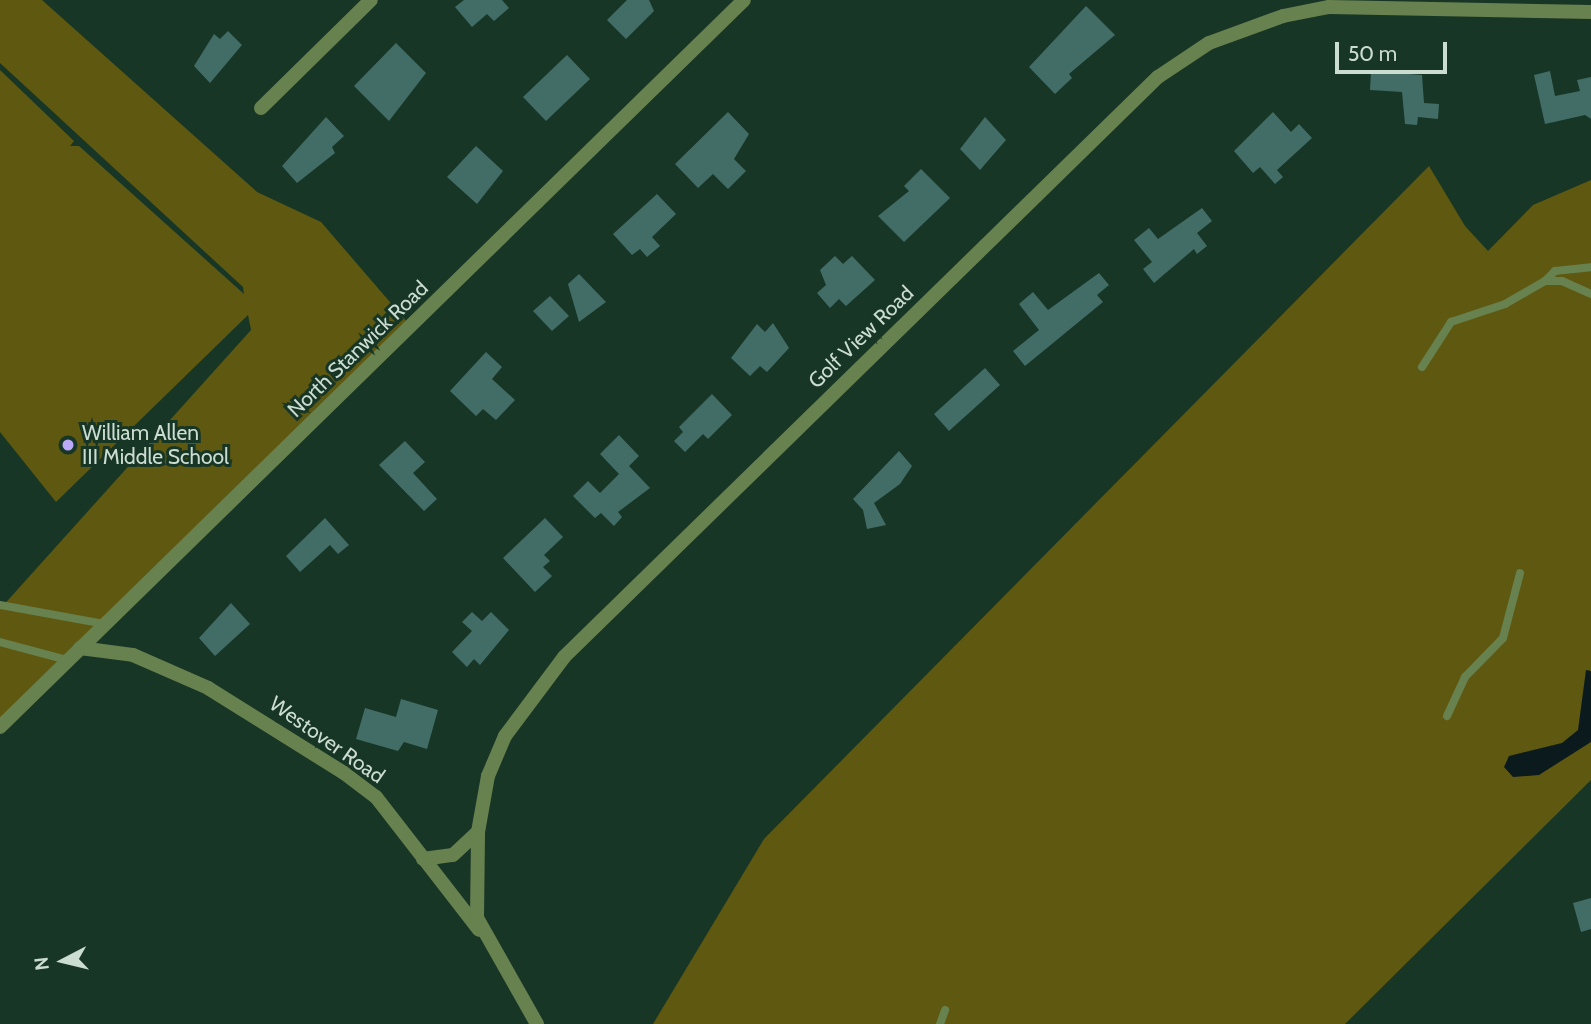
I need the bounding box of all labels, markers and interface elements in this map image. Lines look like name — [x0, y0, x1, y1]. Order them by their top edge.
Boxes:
scale bar — [1339, 28, 1451, 72]
text: 50 m — [1348, 41, 1397, 66]
street label: North Stanwick Road — [283, 276, 433, 422]
street label: Golf View Road — [803, 280, 919, 394]
place label: William Allen III Middle School — [82, 420, 229, 470]
marker: William Allen III Middle School — [60, 437, 76, 453]
street label: Westover Road — [265, 691, 389, 789]
north arrow — [28, 926, 98, 996]
text: N — [29, 956, 54, 972]

